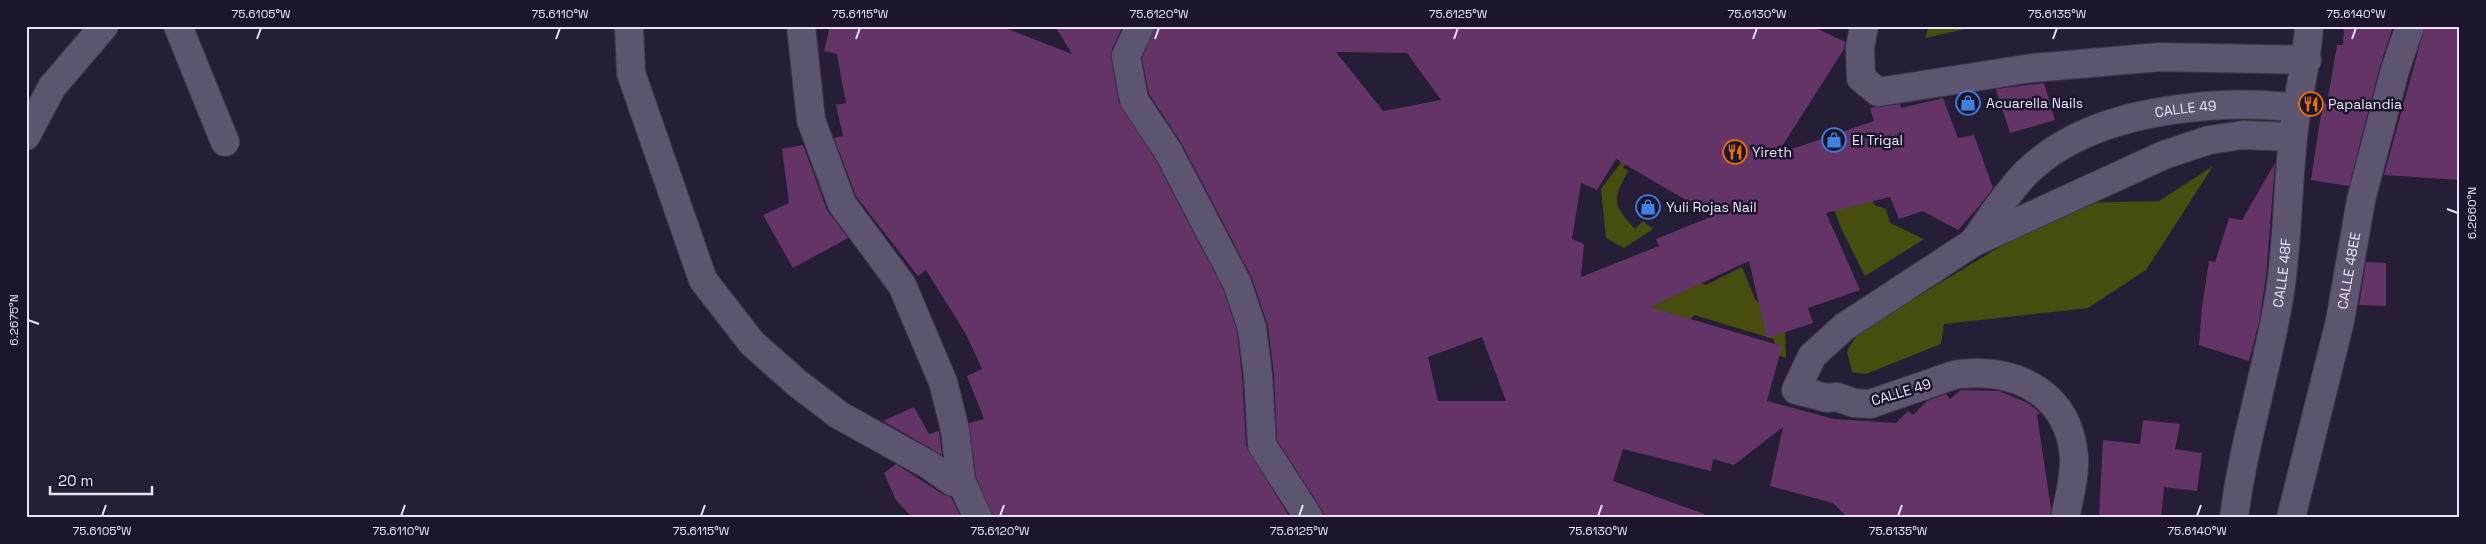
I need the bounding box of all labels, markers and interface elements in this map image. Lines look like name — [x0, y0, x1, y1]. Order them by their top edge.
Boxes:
text: 75.6105°W — [231, 6, 291, 22]
text: 75.6110°W — [531, 6, 589, 22]
text: 75.6115°W — [832, 6, 889, 22]
text: 75.6120°W — [1129, 6, 1189, 22]
text: 75.6125°W — [1429, 6, 1488, 22]
text: 75.6130°W — [1727, 6, 1787, 22]
text: 75.6135°W — [2028, 6, 2087, 22]
text: 75.6140°W — [2326, 6, 2386, 22]
shop icon: Acuarella Nails — [1955, 90, 1981, 116]
restaurant icon: Papalandia — [2298, 91, 2324, 117]
place label: Acuarella Nails — [1986, 94, 2083, 112]
place label: Papalandia — [2328, 95, 2402, 113]
street label: CALLE 49 — [2153, 96, 2217, 122]
shop icon: El Trigal — [1821, 127, 1847, 153]
place label: El Trigal — [1852, 131, 1903, 149]
restaurant icon: Yireth — [1722, 139, 1748, 165]
place label: Yireth — [1752, 143, 1792, 161]
text: 6.2660°N — [2464, 187, 2480, 239]
shop icon: Yuli Rojas Nail — [1635, 194, 1661, 220]
place label: Yuli Rojas Nail — [1666, 198, 1757, 216]
street label: CALLE 48EE — [2333, 231, 2364, 311]
street label: CALLE 48F — [2269, 237, 2295, 309]
text: 6.2675°N — [6, 294, 22, 346]
street label: CALLE 49 — [1869, 374, 1933, 410]
scale bar — [50, 464, 152, 496]
text: 20 m — [58, 471, 93, 490]
text: 75.6105°W — [72, 523, 132, 539]
text: 75.6110°W — [372, 523, 430, 539]
text: 75.6115°W — [673, 523, 730, 539]
text: 75.6120°W — [970, 523, 1030, 539]
text: 75.6125°W — [1270, 523, 1329, 539]
text: 75.6130°W — [1568, 523, 1628, 539]
text: 75.6135°W — [1869, 523, 1928, 539]
text: 75.6140°W — [2167, 523, 2227, 539]

